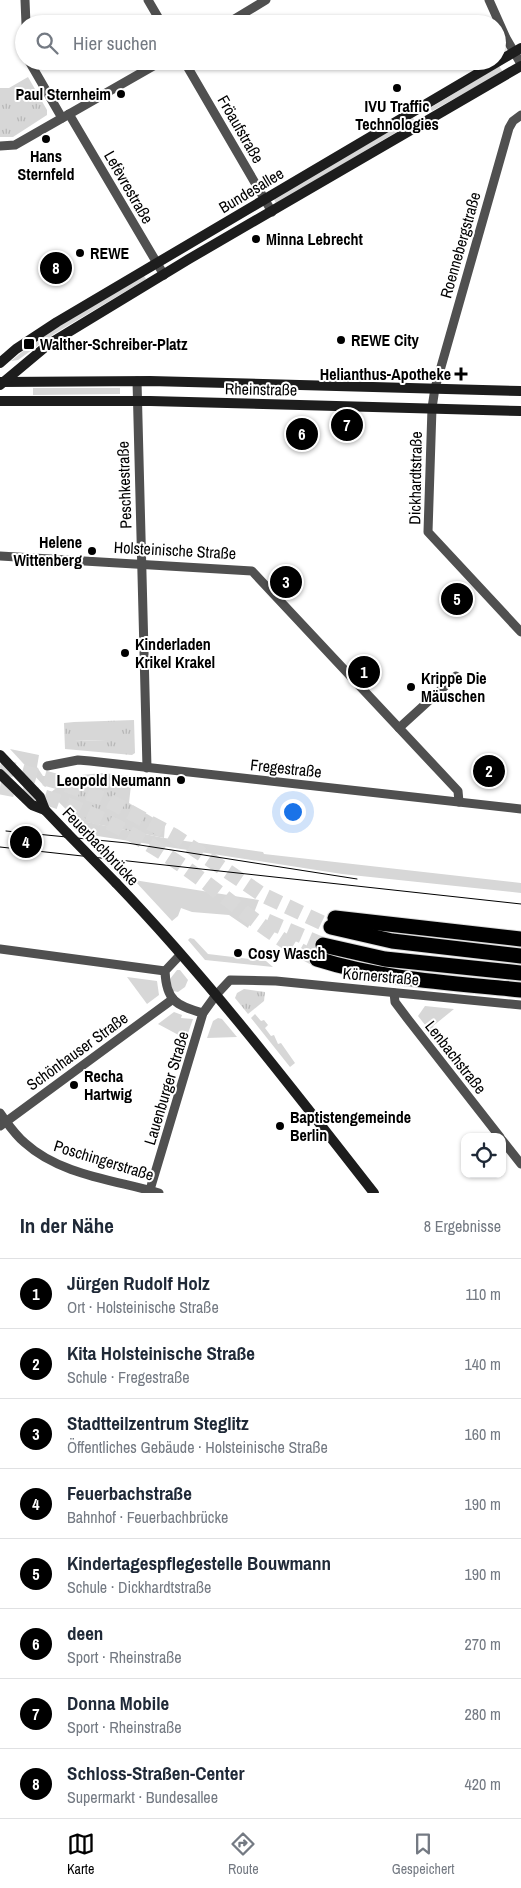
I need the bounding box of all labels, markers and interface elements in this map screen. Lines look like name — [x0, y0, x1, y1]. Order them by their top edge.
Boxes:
search box — [15, 15, 506, 70]
icon: search — [33, 29, 61, 57]
text: Hier suchen — [73, 30, 157, 56]
marker: IVU Traffic Technologies — [391, 82, 403, 94]
place label: Paul Sternheim — [15, 83, 111, 105]
marker: Paul Sternheim — [115, 88, 127, 100]
street label: Fröaufstraße — [213, 91, 269, 167]
place label: IVU Traffic Technologies — [355, 95, 439, 135]
marker: Hans Sternfeld — [40, 133, 52, 145]
place label: Hans Sternfeld — [18, 145, 74, 185]
street label: Lefèvrestraße — [99, 146, 159, 228]
street label: Bundesallee — [214, 162, 288, 218]
street label: Roennebergstraße — [434, 189, 486, 301]
place label: Minna Lebrecht — [266, 228, 364, 250]
marker: Minna Lebrecht — [250, 233, 262, 245]
place label: REWE — [90, 242, 130, 264]
marker: REWE — [74, 247, 86, 259]
pin: 8 — [40, 249, 72, 287]
place label: REWE City — [351, 329, 419, 351]
place label: Walther-Schreiber-Platz — [40, 333, 188, 355]
marker: REWE City — [335, 334, 347, 346]
marker: Walther-Schreiber-Platz — [22, 337, 36, 351]
place label: Helianthus-Apotheke — [320, 363, 451, 385]
marker: Helianthus-Apotheke — [455, 368, 467, 380]
street label: Rheinstraße — [225, 377, 297, 401]
pin: 7 — [331, 406, 363, 444]
pin: 6 — [286, 415, 318, 453]
street label: Dickhardtstraße — [403, 431, 427, 525]
street label: Peschkestraße — [111, 441, 137, 529]
place label: Helene Wittenberg — [14, 531, 82, 571]
street label: Holsteinische Straße — [113, 536, 237, 564]
marker: Helene Wittenberg — [86, 545, 98, 557]
pin: 3 — [270, 563, 302, 601]
pin: 5 — [441, 580, 473, 618]
place label: Kinderladen Krikel Krakel — [135, 633, 215, 673]
marker: Kinderladen Krikel Krakel — [119, 647, 131, 659]
pin: 1 — [348, 653, 380, 691]
place label: Krippe Die Mäuschen — [421, 667, 487, 707]
marker: Krippe Die Mäuschen — [405, 681, 417, 693]
pin: 2 — [473, 752, 505, 790]
street label: Fregestraße — [249, 753, 323, 783]
place label: Leopold Neumann — [57, 769, 171, 791]
marker: Leopold Neumann — [175, 774, 187, 786]
your location — [280, 799, 306, 825]
street label: Feuerbachbrücke — [58, 802, 144, 890]
pin: 4 — [10, 823, 42, 861]
place label: Cosy Wasch — [248, 942, 326, 964]
marker: Cosy Wasch — [232, 947, 244, 959]
street label: Körnerstraße — [342, 962, 420, 990]
street label: Schönhauser Straße — [22, 1007, 132, 1095]
street label: Lenbachstraße — [420, 1016, 492, 1098]
street label: Lauenburger Straße — [138, 1029, 194, 1147]
place label: Recha Hartwig — [84, 1065, 132, 1105]
marker: Recha Hartwig — [68, 1079, 80, 1091]
place label: Baptistengemeinde Berlin — [290, 1106, 411, 1146]
marker: Baptistengemeinde Berlin — [274, 1120, 286, 1132]
map controls — [461, 1133, 506, 1178]
button: locate — [461, 1133, 506, 1178]
street label: Poschingerstraße — [51, 1134, 157, 1186]
text: In der Nähe — [20, 1211, 114, 1240]
text: 8 Ergebnisse — [424, 1215, 501, 1237]
text: Jürgen Rudolf Holz — [67, 1270, 210, 1296]
text: 1 — [32, 1283, 40, 1305]
text: 110 m — [465, 1283, 501, 1305]
text: Ort · Holsteinische Straße — [67, 1296, 219, 1318]
text: Kita Holsteinische Straße — [67, 1340, 255, 1366]
text: 2 — [32, 1353, 40, 1375]
text: 140 m — [465, 1353, 501, 1375]
text: Schule · Fregestraße — [67, 1366, 190, 1388]
text: Stadtteilzentrum Steglitz — [67, 1410, 249, 1436]
text: 3 — [32, 1423, 40, 1445]
text: 160 m — [465, 1423, 501, 1445]
text: Öffentliches Gebäude · Holsteinische Straße — [67, 1436, 328, 1458]
text: Feuerbachstraße — [67, 1480, 192, 1506]
text: 4 — [32, 1493, 40, 1515]
text: 190 m — [465, 1493, 501, 1515]
text: Bahnhof · Feuerbachbrücke — [67, 1506, 228, 1528]
text: Kindertagespflegestelle Bouwmann — [67, 1550, 331, 1576]
text: 5 — [32, 1563, 40, 1585]
text: 190 m — [465, 1563, 501, 1585]
text: Schule · Dickhardtstraße — [67, 1576, 211, 1598]
text: deen — [67, 1620, 103, 1646]
text: 6 — [32, 1633, 40, 1655]
text: 270 m — [465, 1633, 501, 1655]
text: Sport · Rheinstraße — [67, 1646, 182, 1668]
text: Donna Mobile — [67, 1690, 169, 1716]
text: 7 — [32, 1703, 40, 1725]
text: 280 m — [465, 1703, 501, 1725]
text: Sport · Rheinstraße — [67, 1716, 182, 1738]
text: Schloss-Straßen-Center — [67, 1760, 244, 1786]
text: 8 — [32, 1773, 40, 1795]
text: 420 m — [465, 1773, 501, 1795]
text: Supermarkt · Bundesallee — [67, 1786, 218, 1808]
tab: Karte — [67, 1830, 95, 1878]
tab: Route — [228, 1830, 259, 1878]
tab: Gespeichert — [392, 1830, 454, 1878]

